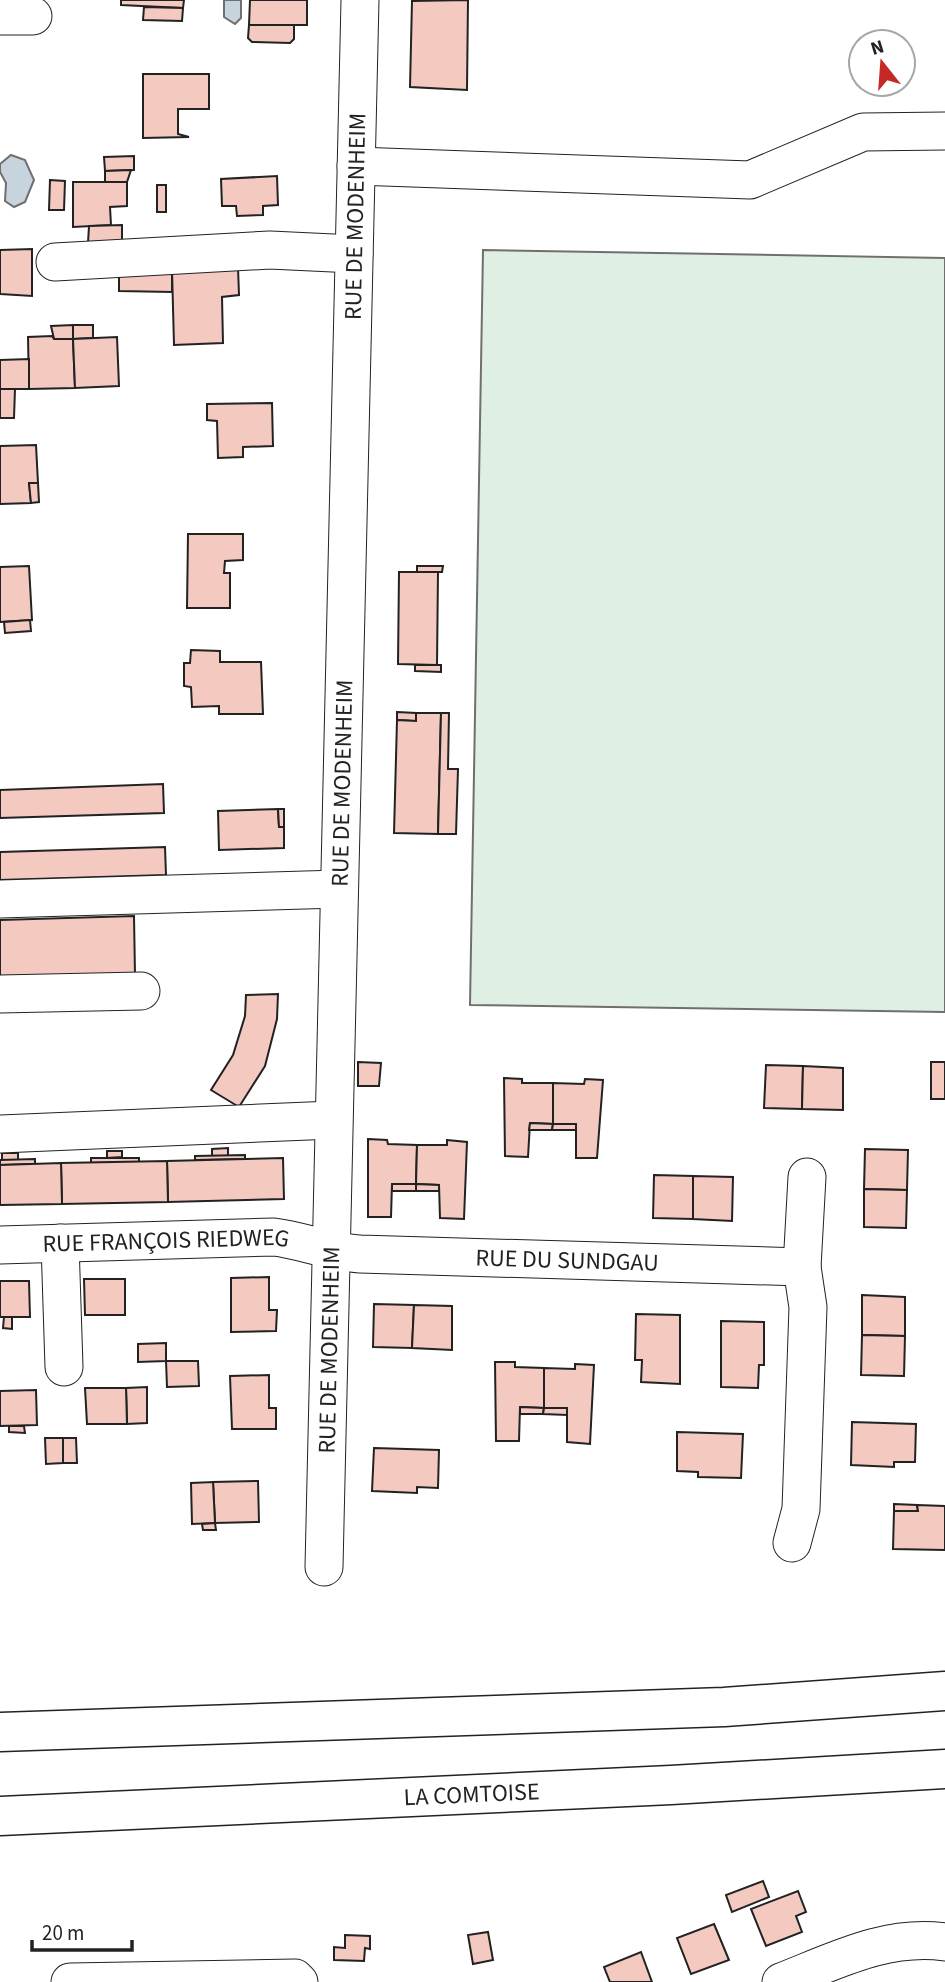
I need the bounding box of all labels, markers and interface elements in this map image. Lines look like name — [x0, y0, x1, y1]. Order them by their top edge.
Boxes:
north arrow — [847, 28, 917, 98]
text: N — [867, 33, 887, 63]
street label: RUE DE MODENHEIM — [335, 112, 375, 320]
street label: RUE DE MODENHEIM — [322, 679, 362, 887]
street label: RUE FRANÇOIS RIEDWEG — [42, 1219, 292, 1261]
street label: RUE DU SUNDGAU — [475, 1240, 659, 1280]
street label: RUE DE MODENHEIM — [309, 1246, 349, 1454]
street label: LA COMTOISE — [403, 1774, 540, 1815]
scale bar — [32, 1909, 131, 1953]
text: 20 m — [42, 1918, 84, 1948]

